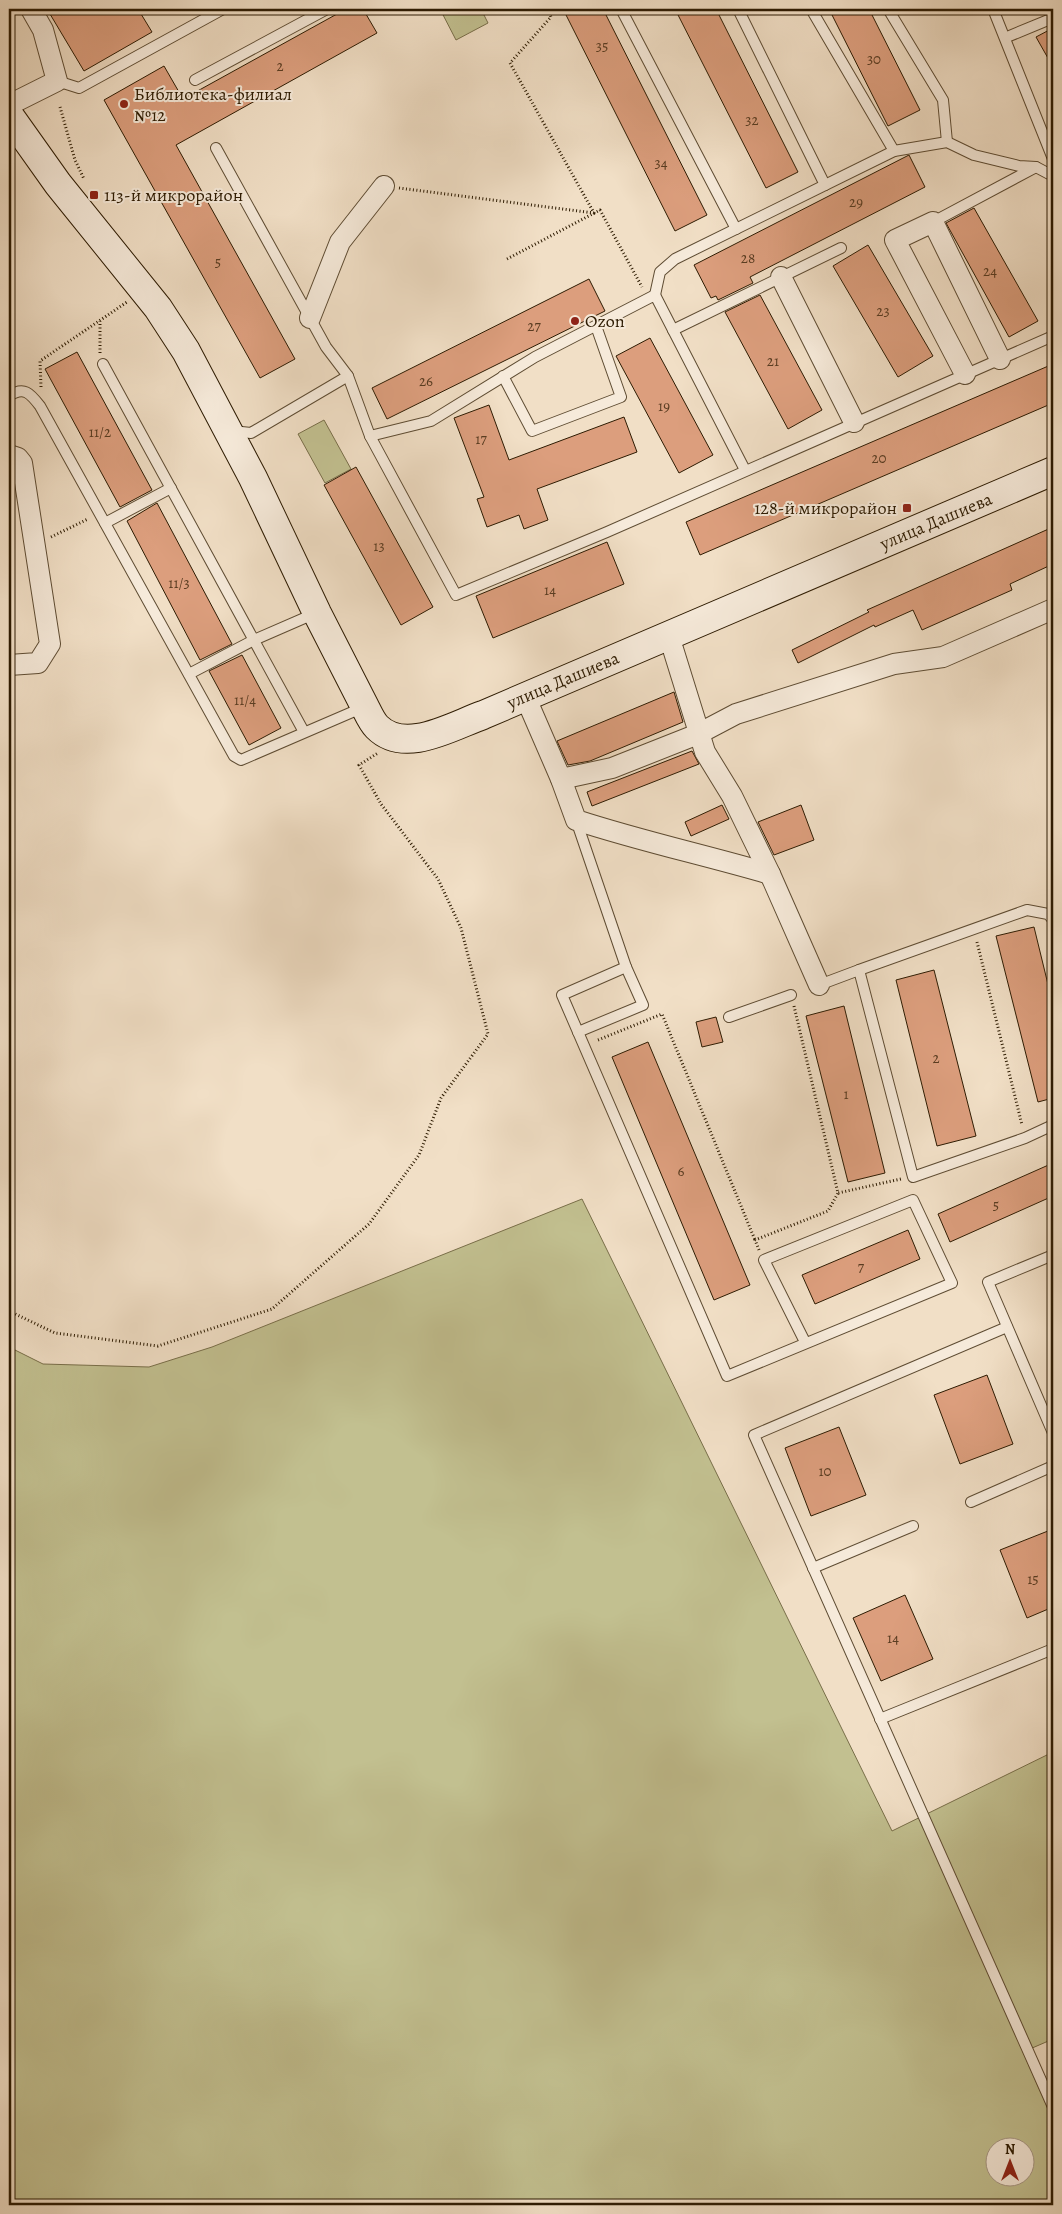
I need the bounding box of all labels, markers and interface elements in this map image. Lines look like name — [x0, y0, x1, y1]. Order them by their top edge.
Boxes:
house number: 35 — [596, 36, 608, 56]
house number: 30 — [867, 49, 881, 69]
house number: 2 — [276, 56, 284, 76]
place label: Библиотека-филиал №12 — [134, 82, 292, 127]
marker: Библиотека-филиал №12 — [118, 98, 130, 110]
house number: 32 — [745, 110, 759, 130]
house number: 34 — [654, 153, 668, 173]
place label: 113-й микрорайон — [104, 183, 243, 207]
marker: 113-й микрорайон — [88, 189, 100, 201]
house number: 29 — [849, 192, 863, 212]
house number: 28 — [741, 248, 755, 268]
house number: 5 — [215, 252, 221, 272]
house number: 24 — [983, 261, 997, 281]
house number: 23 — [876, 301, 890, 321]
place label: Ozon — [585, 309, 625, 333]
marker: Ozon — [569, 315, 581, 327]
house number: 27 — [527, 316, 541, 336]
house number: 21 — [767, 351, 779, 371]
house number: 26 — [419, 371, 433, 391]
house number: 19 — [658, 396, 670, 416]
house number: 11/2 — [89, 422, 111, 442]
house number: 17 — [475, 429, 487, 449]
house number: 20 — [871, 448, 887, 468]
street label: улица Дашиева — [875, 486, 996, 556]
place label: 128-й микрорайон — [754, 496, 897, 520]
marker: 128-й микрорайон — [901, 502, 913, 514]
house number: 13 — [373, 536, 385, 556]
house number: 11/3 — [168, 573, 190, 593]
house number: 14 — [544, 580, 556, 600]
street label: улица Дашиева — [502, 645, 623, 715]
house number: 11/4 — [234, 690, 256, 710]
house number: 2 — [932, 1048, 940, 1068]
house number: 1 — [843, 1084, 849, 1104]
house number: 6 — [678, 1161, 685, 1181]
house number: 5 — [993, 1195, 999, 1215]
house number: 7 — [858, 1257, 865, 1277]
house number: 10 — [818, 1461, 832, 1481]
house number: 15 — [1027, 1569, 1039, 1589]
house number: 14 — [887, 1628, 899, 1648]
north arrow — [984, 2136, 1034, 2186]
text: N — [1005, 2140, 1015, 2159]

